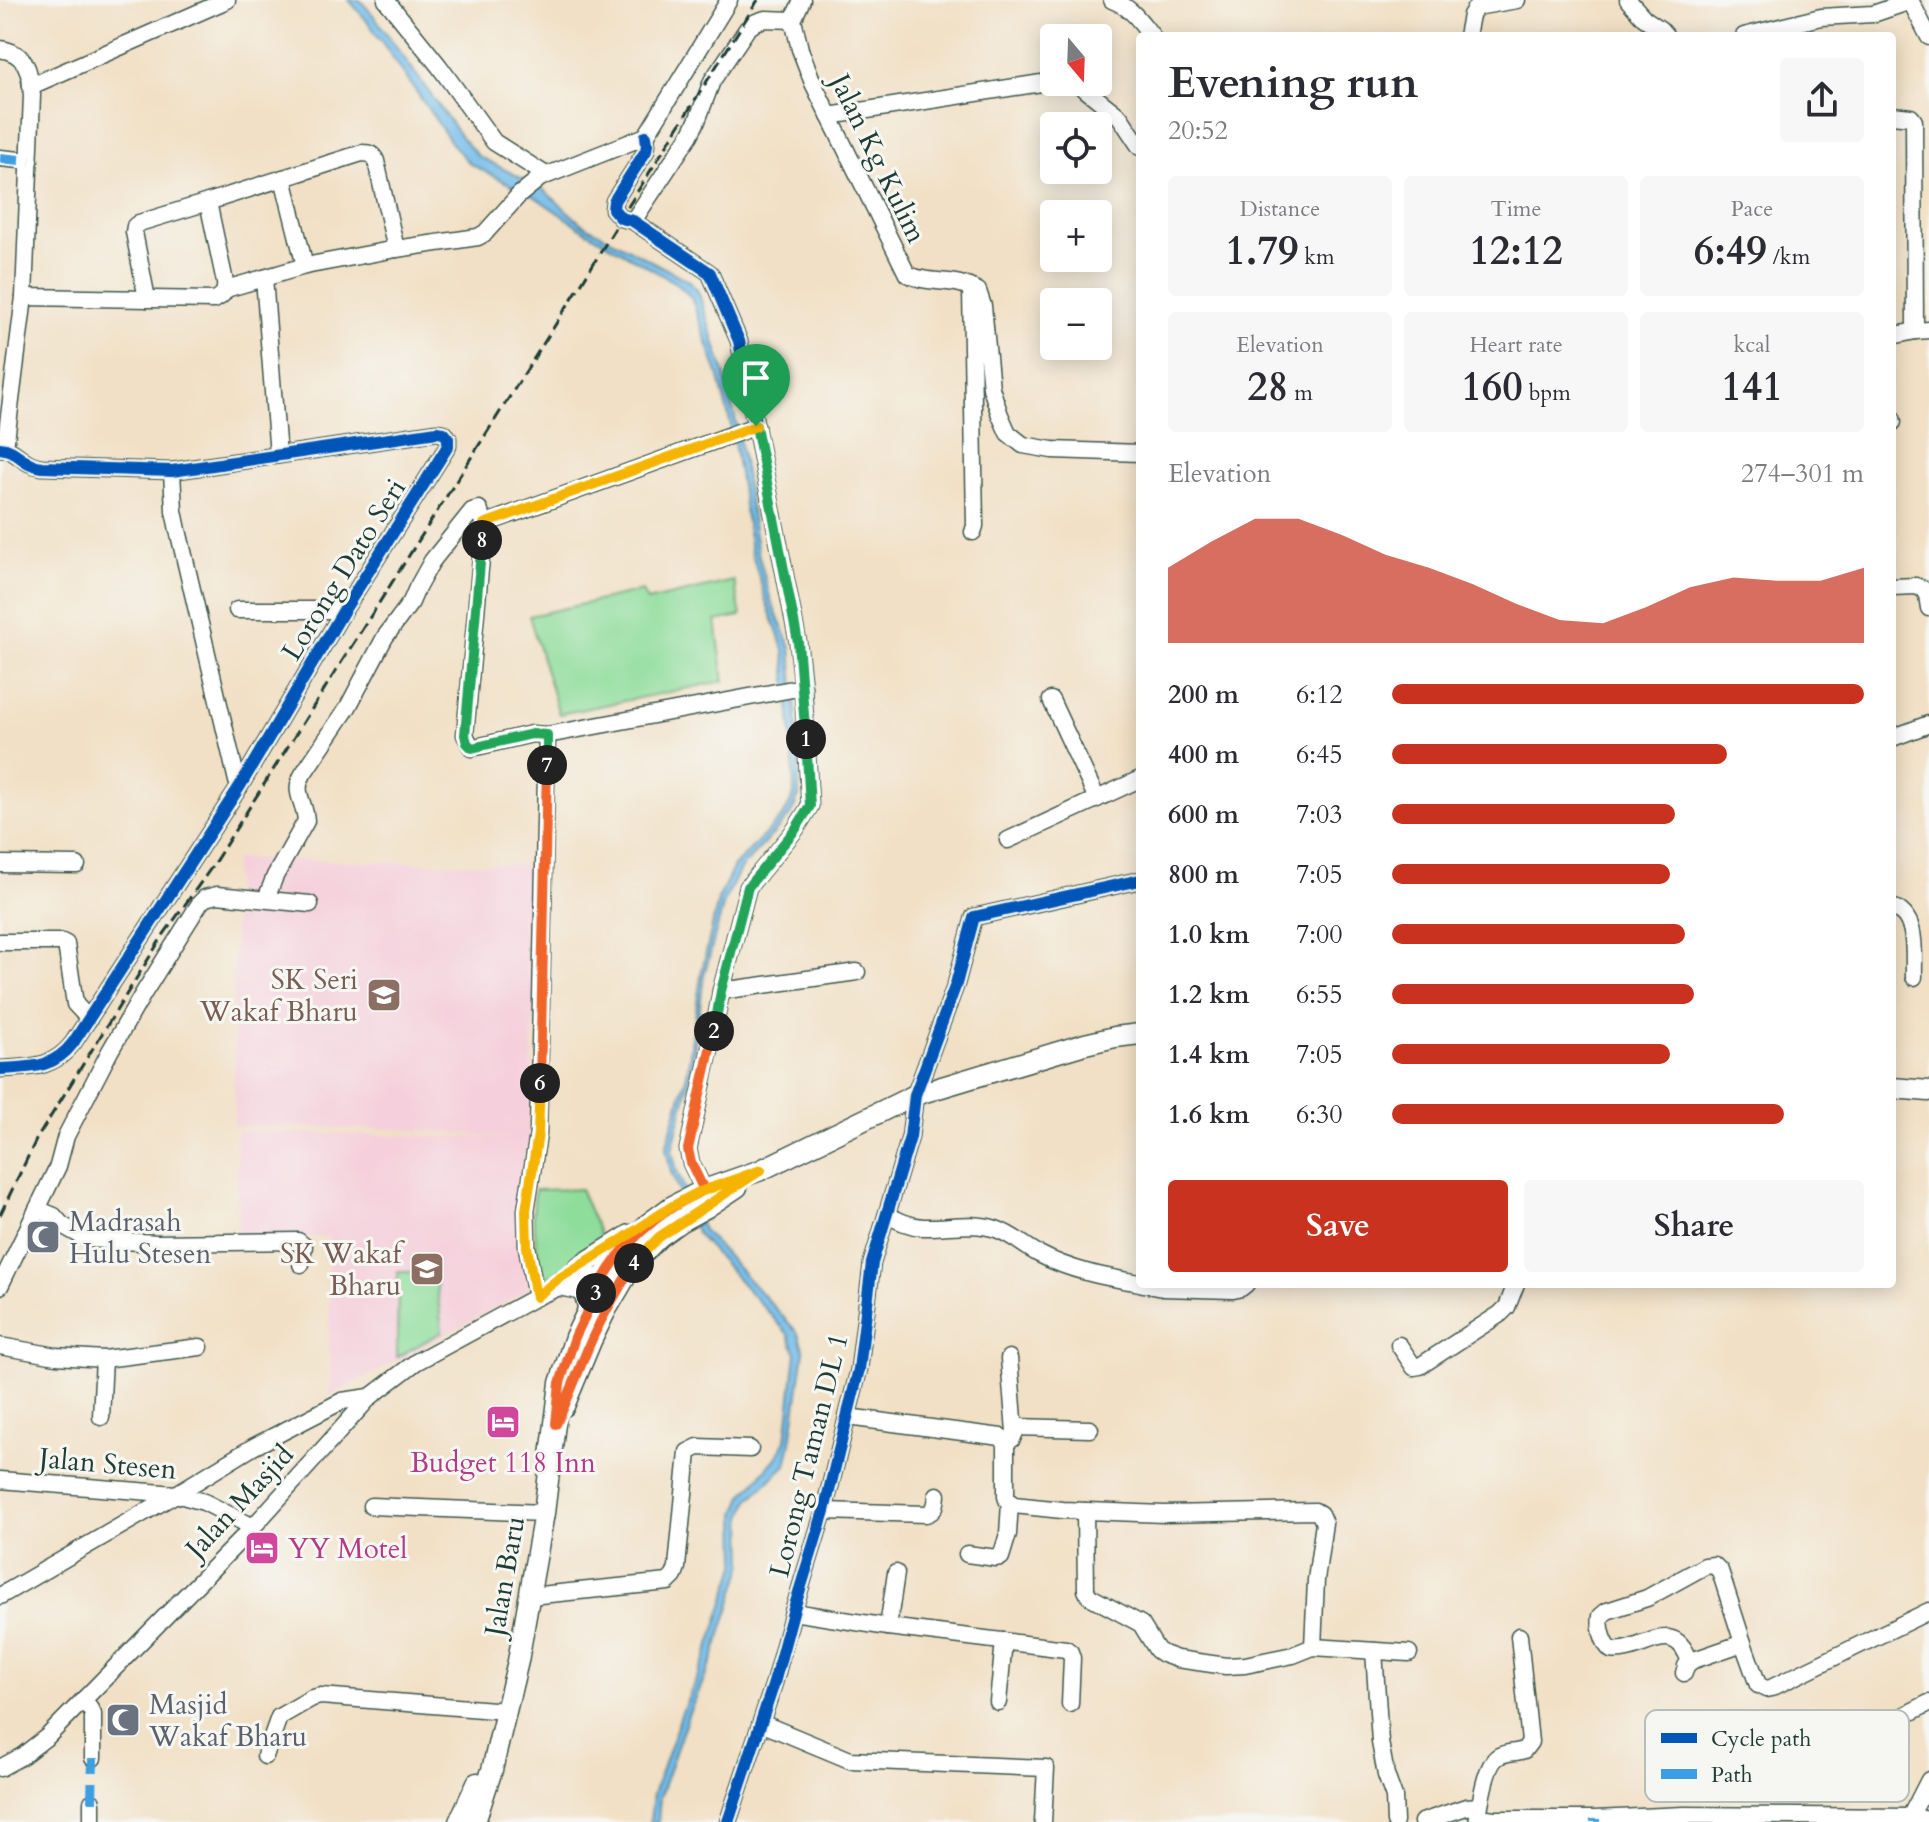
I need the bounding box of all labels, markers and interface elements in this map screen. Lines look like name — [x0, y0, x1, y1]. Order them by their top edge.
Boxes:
north arrow — [1040, 24, 1112, 96]
map controls — [1040, 24, 1112, 360]
text: Evening run — [1168, 53, 1418, 113]
button: share — [1780, 58, 1864, 142]
street label: Jalan Kg Kulim — [819, 64, 935, 249]
button: locate — [1040, 112, 1112, 184]
text: 20:52 — [1168, 113, 1228, 148]
text: Distance — [1240, 194, 1320, 224]
text: Time — [1491, 194, 1541, 224]
text: Pace — [1731, 194, 1773, 224]
button: + — [1040, 200, 1112, 272]
text: 1.79 — [1225, 224, 1298, 279]
text: 12:12 — [1469, 224, 1563, 279]
text: 6:49 — [1694, 224, 1767, 279]
text: km — [1298, 242, 1335, 272]
text: /km — [1767, 242, 1810, 272]
button: − — [1040, 288, 1112, 360]
text: Elevation — [1236, 330, 1324, 360]
text: Heart rate — [1469, 330, 1563, 360]
text: kcal — [1734, 330, 1770, 360]
pin — [722, 344, 790, 426]
icon: arrive — [734, 356, 778, 400]
text: 28 — [1247, 360, 1288, 415]
text: 160 — [1461, 360, 1523, 415]
text: 141 — [1721, 360, 1783, 415]
text: m — [1288, 378, 1313, 408]
text: bpm — [1523, 378, 1571, 408]
text: Elevation — [1168, 456, 1271, 491]
text: 274–301 m — [1741, 456, 1864, 491]
street label: Lorong Dato Seri — [273, 471, 415, 668]
pin: 8 — [462, 520, 502, 560]
text: 8 — [476, 525, 488, 555]
text: 200 m — [1168, 677, 1239, 712]
text: 6:12 — [1296, 677, 1343, 712]
pin: 1 — [786, 719, 826, 759]
text: 1 — [800, 724, 812, 754]
text: 400 m — [1168, 737, 1239, 772]
text: 6:45 — [1296, 737, 1343, 772]
pin: 7 — [527, 745, 567, 785]
text: 7 — [541, 750, 553, 780]
text: 600 m — [1168, 797, 1239, 832]
text: 7:03 — [1296, 797, 1343, 832]
text: 800 m — [1168, 857, 1239, 892]
text: 7:05 — [1296, 857, 1343, 892]
text: 1.0 km — [1168, 917, 1249, 952]
text: 7:00 — [1296, 917, 1343, 952]
place label: SK Seri Wakaf Bharu — [199, 961, 358, 1031]
school or university icon: SK Seri Wakaf Bharu — [365, 976, 403, 1014]
text: 1.2 km — [1168, 977, 1249, 1012]
text: 6:55 — [1296, 977, 1343, 1012]
pin: 2 — [694, 1011, 734, 1051]
text: 2 — [708, 1016, 720, 1046]
text: 1.4 km — [1168, 1037, 1249, 1072]
text: 7:05 — [1296, 1037, 1343, 1072]
pin: 6 — [520, 1063, 560, 1103]
text: 6 — [534, 1068, 546, 1098]
text: 1.6 km — [1168, 1097, 1249, 1132]
text: 6:30 — [1296, 1097, 1343, 1132]
button: Save — [1168, 1180, 1508, 1272]
button: Share — [1524, 1180, 1864, 1272]
place label: Madrasah Hulu Stesen — [69, 1203, 211, 1273]
mosque icon: Madrasah Hulu Stesen — [24, 1218, 62, 1256]
place label: SK Wakaf Bharu — [280, 1235, 405, 1305]
pin: 4 — [614, 1243, 654, 1283]
text: 4 — [628, 1248, 640, 1278]
school or university icon: SK Wakaf Bharu — [408, 1250, 446, 1288]
pin: 3 — [576, 1273, 616, 1313]
text: 3 — [590, 1278, 602, 1308]
street label: Lorong Taman DL 1 — [760, 1329, 858, 1581]
hotel icon: Budget 118 Inn — [484, 1403, 522, 1441]
street label: Jalan Masjid — [174, 1436, 302, 1570]
street label: Jalan Stesen — [34, 1439, 178, 1489]
place label: Budget 118 Inn — [410, 1444, 596, 1482]
street label: Jalan Baru — [475, 1513, 534, 1643]
hotel icon: YY Motel — [243, 1529, 281, 1567]
place label: YY Motel — [288, 1530, 407, 1568]
place label: Masjid Wakaf Bharu — [148, 1686, 307, 1756]
mosque icon: Masjid Wakaf Bharu — [104, 1701, 142, 1739]
legend — [1645, 1710, 1909, 1802]
text: Cycle path — [1711, 1724, 1811, 1754]
text: Path — [1711, 1760, 1753, 1790]

